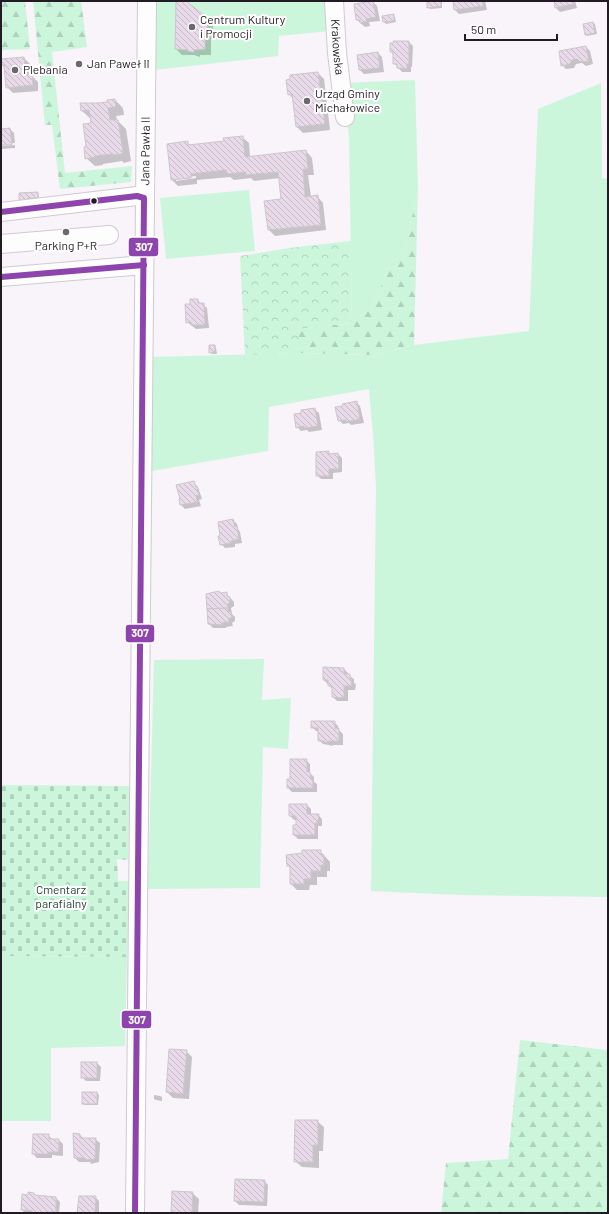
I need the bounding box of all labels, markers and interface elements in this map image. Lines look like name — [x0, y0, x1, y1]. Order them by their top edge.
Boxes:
place label: Centrum Kultury i Promocji — [200, 12, 286, 40]
scale bar — [465, 16, 557, 42]
street label: Krakowska — [329, 18, 348, 76]
marker: Centrum Kultury i Promocji — [187, 22, 197, 32]
text: 50 m — [471, 22, 496, 36]
place label: Jan Paweł II — [87, 56, 150, 70]
marker: Jan Paweł II — [74, 59, 84, 69]
place label: Plebania — [23, 62, 68, 76]
marker: Plebania — [10, 65, 20, 75]
place label: Urząd Gminy Michałowice — [315, 86, 380, 114]
marker: Urząd Gminy Michałowice — [302, 96, 312, 106]
street label: Jana Pawła II — [137, 117, 152, 185]
unlabelled marker — [89, 196, 99, 206]
marker: Parking P+R — [61, 227, 71, 237]
line badge: 307 — [128, 237, 159, 257]
place label: Parking P+R — [35, 238, 97, 252]
text: 307 — [135, 240, 153, 253]
line badge: 307 — [125, 624, 155, 643]
text: 307 — [131, 626, 149, 639]
park label: Cmentarz parafialny — [35, 882, 87, 910]
line badge: 307 — [121, 1010, 152, 1029]
text: 307 — [128, 1013, 146, 1026]

